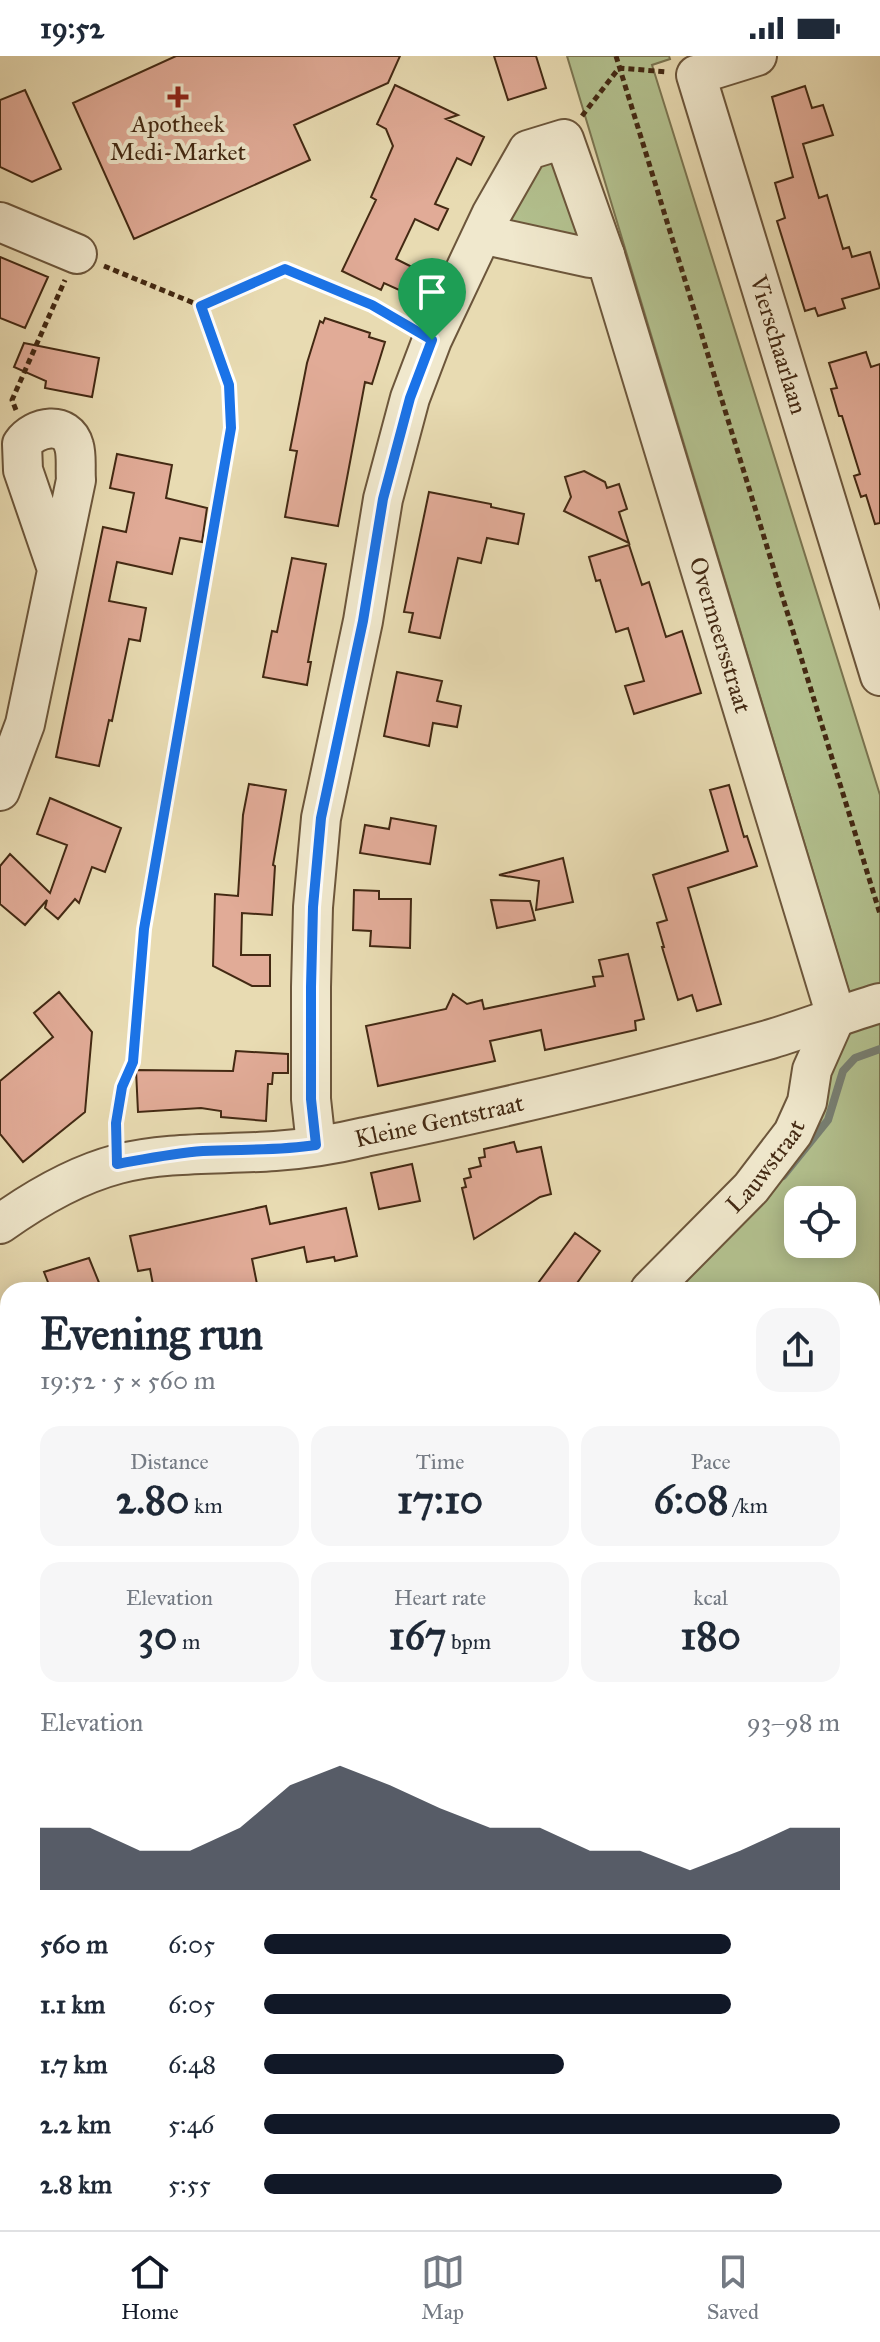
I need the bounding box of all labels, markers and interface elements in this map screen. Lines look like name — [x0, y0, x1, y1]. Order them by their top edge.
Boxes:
text: 19:52 — [40, 10, 104, 46]
marker: Apotheek Medi-Market — [169, 88, 187, 106]
place label: Apotheek Medi-Market — [110, 109, 247, 167]
pin — [398, 258, 466, 340]
icon: arrive — [410, 270, 454, 314]
street label: Vierschaarlaan — [743, 271, 814, 418]
street label: Overmeersstraat — [683, 553, 758, 717]
street label: Kleine Gentstraat — [352, 1088, 527, 1154]
street label: Lauwstraat — [720, 1115, 812, 1219]
map controls — [784, 1186, 856, 1258]
button: locate — [784, 1186, 856, 1258]
text: Evening run — [40, 1307, 263, 1361]
button: share — [756, 1308, 840, 1392]
text: 19:52 · 5 × 560 m — [40, 1364, 216, 1396]
text: Distance — [130, 1448, 209, 1475]
text: Time — [416, 1448, 464, 1475]
text: Pace — [691, 1448, 731, 1475]
text: 2.80 — [116, 1475, 189, 1524]
text: 17:10 — [397, 1475, 483, 1524]
text: 6:08 — [653, 1475, 729, 1524]
text: km — [189, 1492, 223, 1519]
text: /km — [729, 1492, 768, 1519]
text: Elevation — [126, 1584, 213, 1611]
text: Heart rate — [394, 1584, 486, 1611]
text: kcal — [693, 1584, 728, 1611]
text: 30 — [138, 1611, 177, 1660]
text: 167 — [389, 1611, 446, 1660]
text: 180 — [680, 1611, 741, 1660]
text: m — [177, 1628, 201, 1655]
text: bpm — [446, 1628, 491, 1655]
text: Elevation — [40, 1706, 143, 1738]
text: 93–98 m — [747, 1706, 840, 1738]
text: 560 m — [40, 1928, 108, 1960]
text: 6:05 — [168, 1928, 215, 1960]
text: 1.1 km — [40, 1988, 105, 2020]
text: 6:05 — [168, 1988, 215, 2020]
text: 1.7 km — [40, 2048, 108, 2080]
text: 6:48 — [168, 2048, 216, 2080]
text: 2.2 km — [40, 2108, 111, 2140]
text: 5:46 — [168, 2108, 214, 2140]
text: 2.8 km — [40, 2168, 112, 2200]
text: 5:55 — [168, 2168, 211, 2200]
tab: Home — [121, 2250, 179, 2325]
tab: Map — [421, 2250, 465, 2325]
tab: Saved — [707, 2250, 759, 2325]

